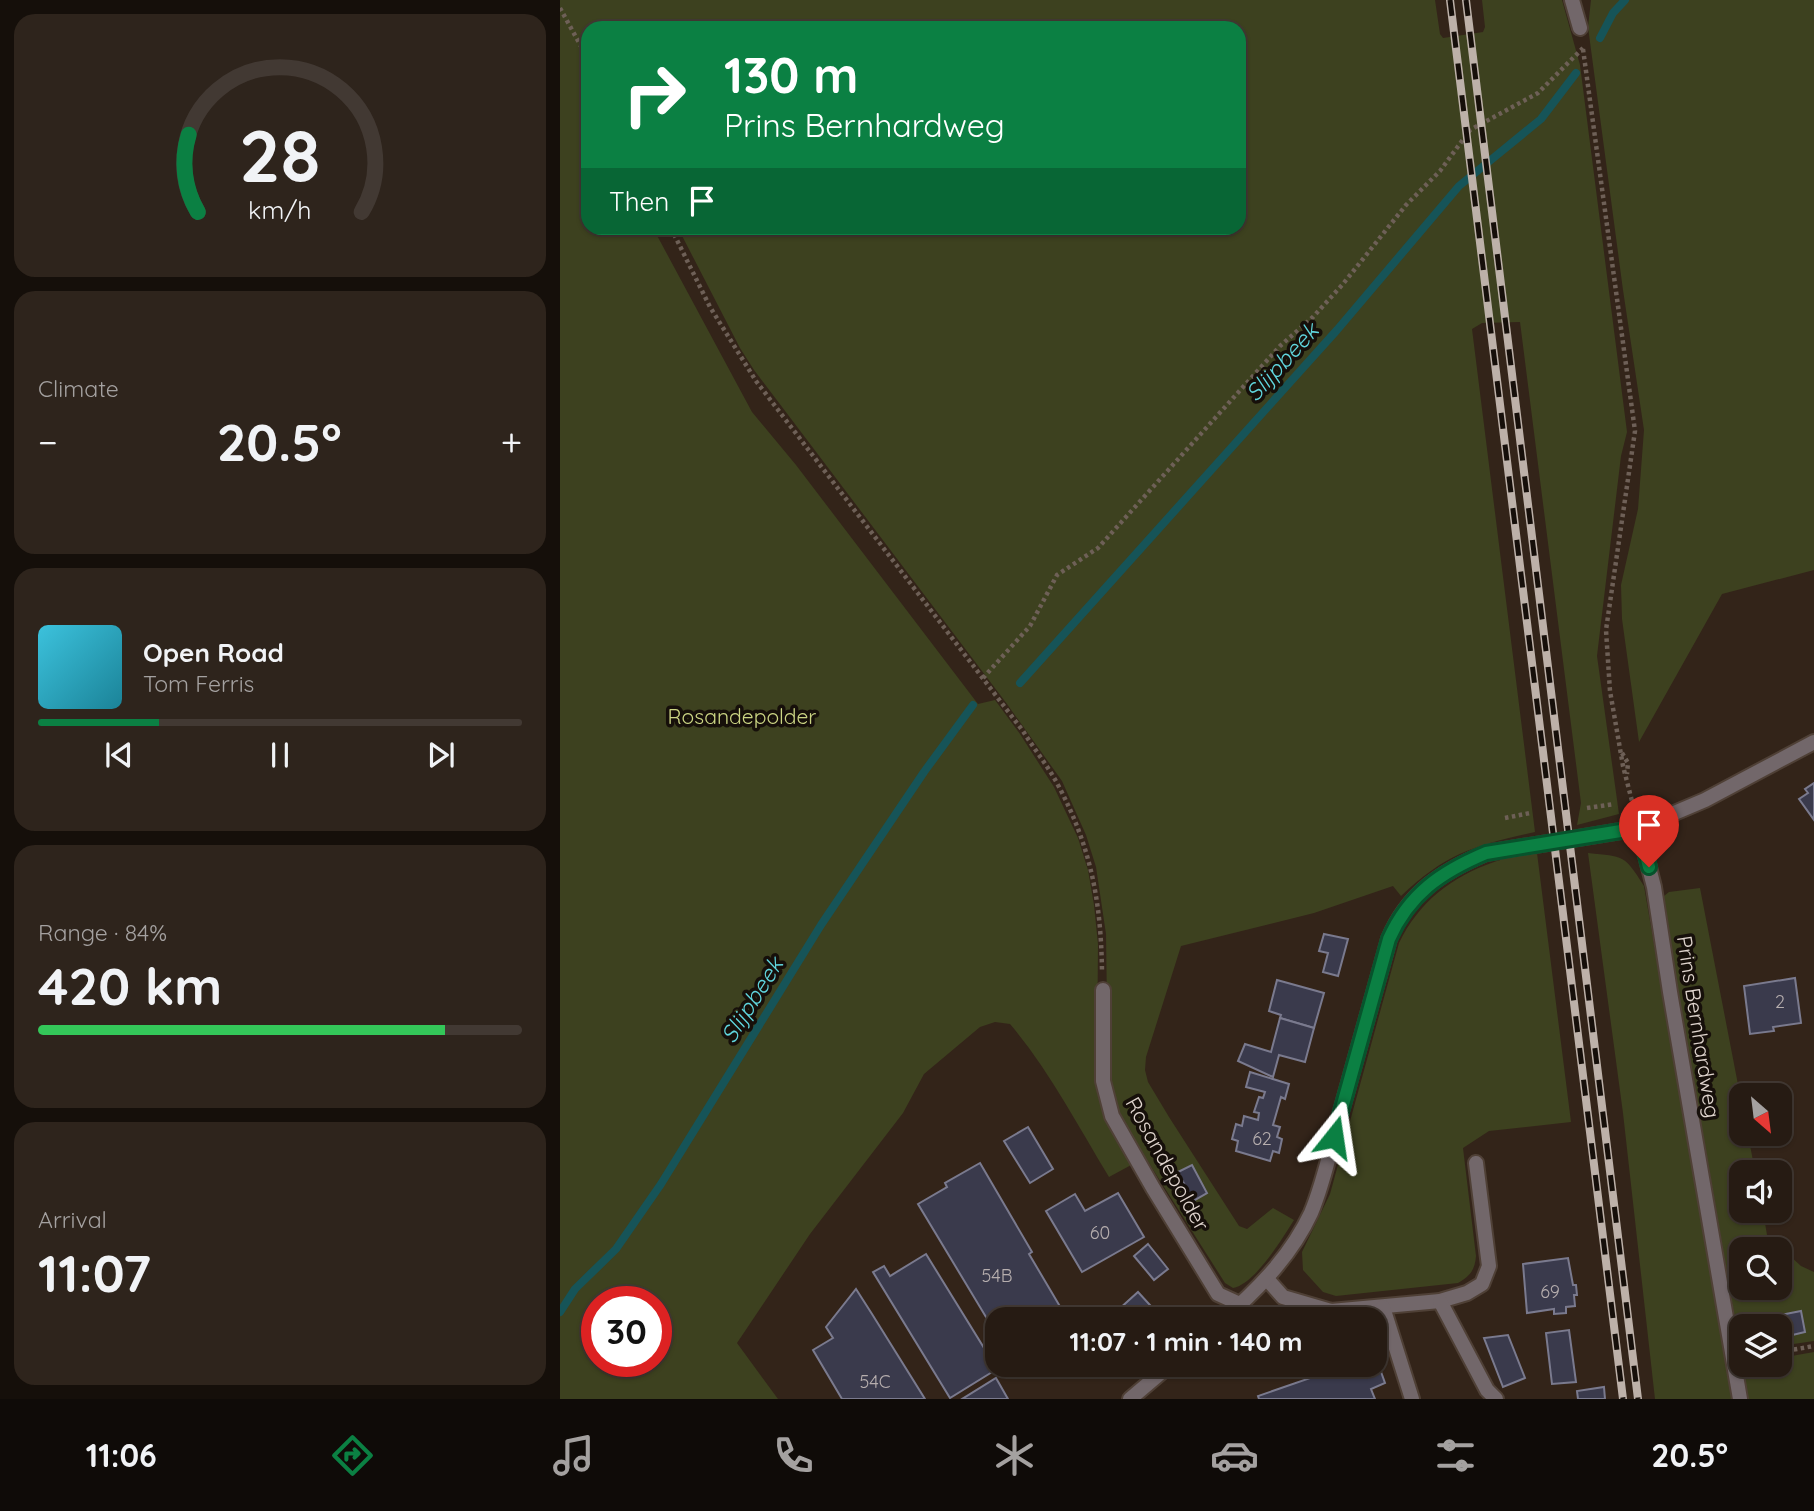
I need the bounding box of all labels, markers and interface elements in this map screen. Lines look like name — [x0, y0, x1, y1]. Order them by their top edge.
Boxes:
text: 130 m — [724, 44, 858, 105]
icon: right — [609, 49, 700, 140]
text: Prins Bernhardweg — [724, 105, 1005, 145]
text: 28 — [239, 109, 321, 200]
icon: arrive — [683, 182, 721, 220]
text: Then — [609, 185, 669, 218]
text: km/h — [248, 193, 312, 224]
water label: Slijpbeek — [1239, 315, 1325, 407]
text: Climate — [38, 374, 119, 403]
text: 20.5° — [217, 409, 342, 474]
text: − — [38, 418, 58, 466]
text: + — [501, 418, 522, 466]
text: Open Road — [143, 636, 284, 669]
text: Tom Ferris — [143, 669, 254, 698]
park label: Rosandepolder — [668, 703, 816, 729]
icon: previous — [100, 736, 138, 774]
icon: pause — [261, 736, 299, 774]
icon: next — [422, 736, 460, 774]
pin — [1619, 795, 1679, 867]
icon: arrive — [1630, 806, 1668, 844]
text: Range · 84% — [38, 918, 167, 947]
street label: Prins Bernhardweg — [1672, 934, 1726, 1120]
water label: Slijpbeek — [714, 950, 790, 1048]
text: 420 km — [38, 953, 222, 1018]
house number: 2 — [1775, 990, 1785, 1013]
north arrow — [1729, 1083, 1792, 1146]
map controls — [1729, 1083, 1792, 1377]
street label: Rosandepolder — [1120, 1092, 1215, 1235]
position arrow — [1297, 1100, 1371, 1174]
house number: 62 — [1252, 1127, 1272, 1150]
button: sound — [1729, 1160, 1792, 1223]
text: Arrival — [38, 1205, 107, 1234]
house number: 60 — [1090, 1221, 1110, 1244]
button: search — [1729, 1237, 1792, 1300]
text: 11:07 — [38, 1240, 151, 1305]
house number: 54B — [981, 1264, 1013, 1287]
house number: 69 — [1540, 1280, 1560, 1303]
speed limit sign: 30 — [581, 1286, 672, 1377]
button: layers — [1729, 1314, 1792, 1377]
text: 11:07 · 1 min · 140 m — [1070, 1325, 1302, 1358]
house number: 54C — [859, 1370, 891, 1393]
icon: directions — [328, 1431, 377, 1480]
icon: music — [549, 1431, 598, 1480]
icon: phone — [769, 1431, 818, 1480]
icon: climate — [990, 1431, 1039, 1480]
icon: car — [1210, 1431, 1259, 1480]
icon: filters — [1431, 1431, 1480, 1480]
text: 11:06 — [86, 1435, 157, 1475]
text: 20.5° — [1651, 1435, 1728, 1475]

